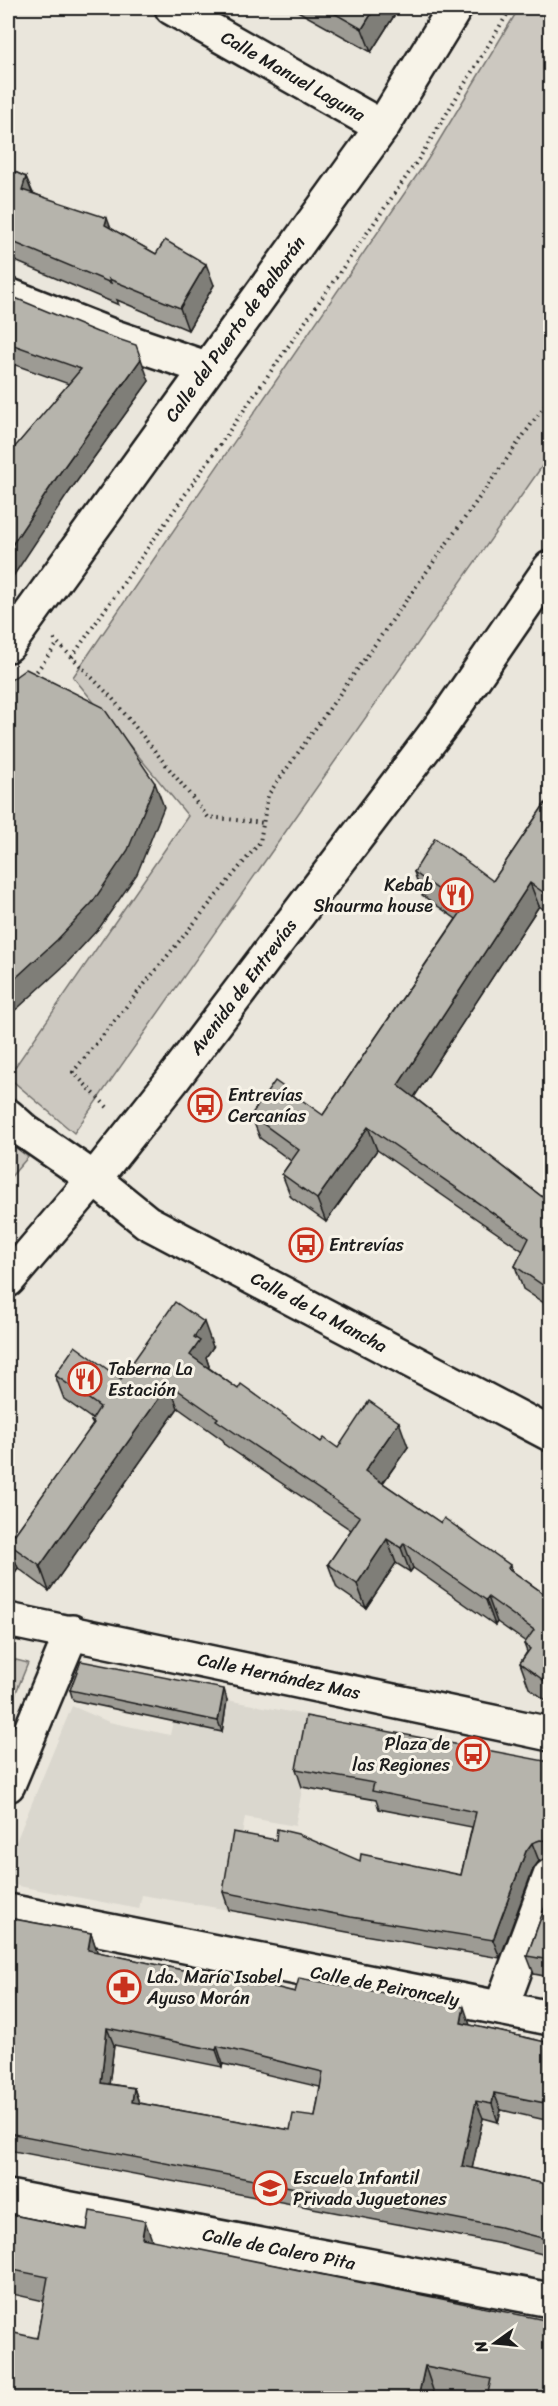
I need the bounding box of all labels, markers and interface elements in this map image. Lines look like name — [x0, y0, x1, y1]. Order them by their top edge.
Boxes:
street label: Calle Manuel Laguna — [215, 22, 372, 131]
street label: Calle del Puerto de Balbarán — [156, 229, 314, 429]
place label: Kebab Shaurma house — [313, 869, 433, 922]
restaurant icon: Kebab Shaurma house — [438, 877, 474, 913]
street label: Avenida de Entrevías — [180, 911, 306, 1063]
place label: Entrevías Cercanías — [228, 1079, 307, 1132]
bus stop icon: Entrevías Cercanías — [187, 1087, 223, 1123]
bus stop icon: Entrevías — [288, 1227, 324, 1263]
place label: Entrevías — [329, 1229, 405, 1261]
street label: Calle de La Mancha — [245, 1262, 393, 1362]
place label: Taberna La Estación — [108, 1353, 193, 1406]
restaurant icon: Taberna La Estación — [67, 1361, 103, 1397]
street label: Calle Hernández Mas — [195, 1643, 364, 1709]
place label: Plaza de las Regiones — [352, 1728, 451, 1781]
bus stop icon: Plaza de las Regiones — [455, 1736, 491, 1772]
street label: Calle de Peironcely — [308, 1956, 463, 2016]
place label: Lda. María Isabel Ayuso Morán — [146, 1961, 283, 2014]
pharmacy icon: Lda. María Isabel Ayuso Morán — [106, 1969, 142, 2005]
place label: Escuela Infantil Privada Juguetones — [293, 2162, 447, 2215]
school or university icon: Escuela Infantil Privada Juguetones — [252, 2170, 288, 2206]
street label: Calle de Calero Pita — [200, 2218, 359, 2280]
north arrow — [465, 2313, 525, 2373]
text: N — [465, 2337, 497, 2357]

